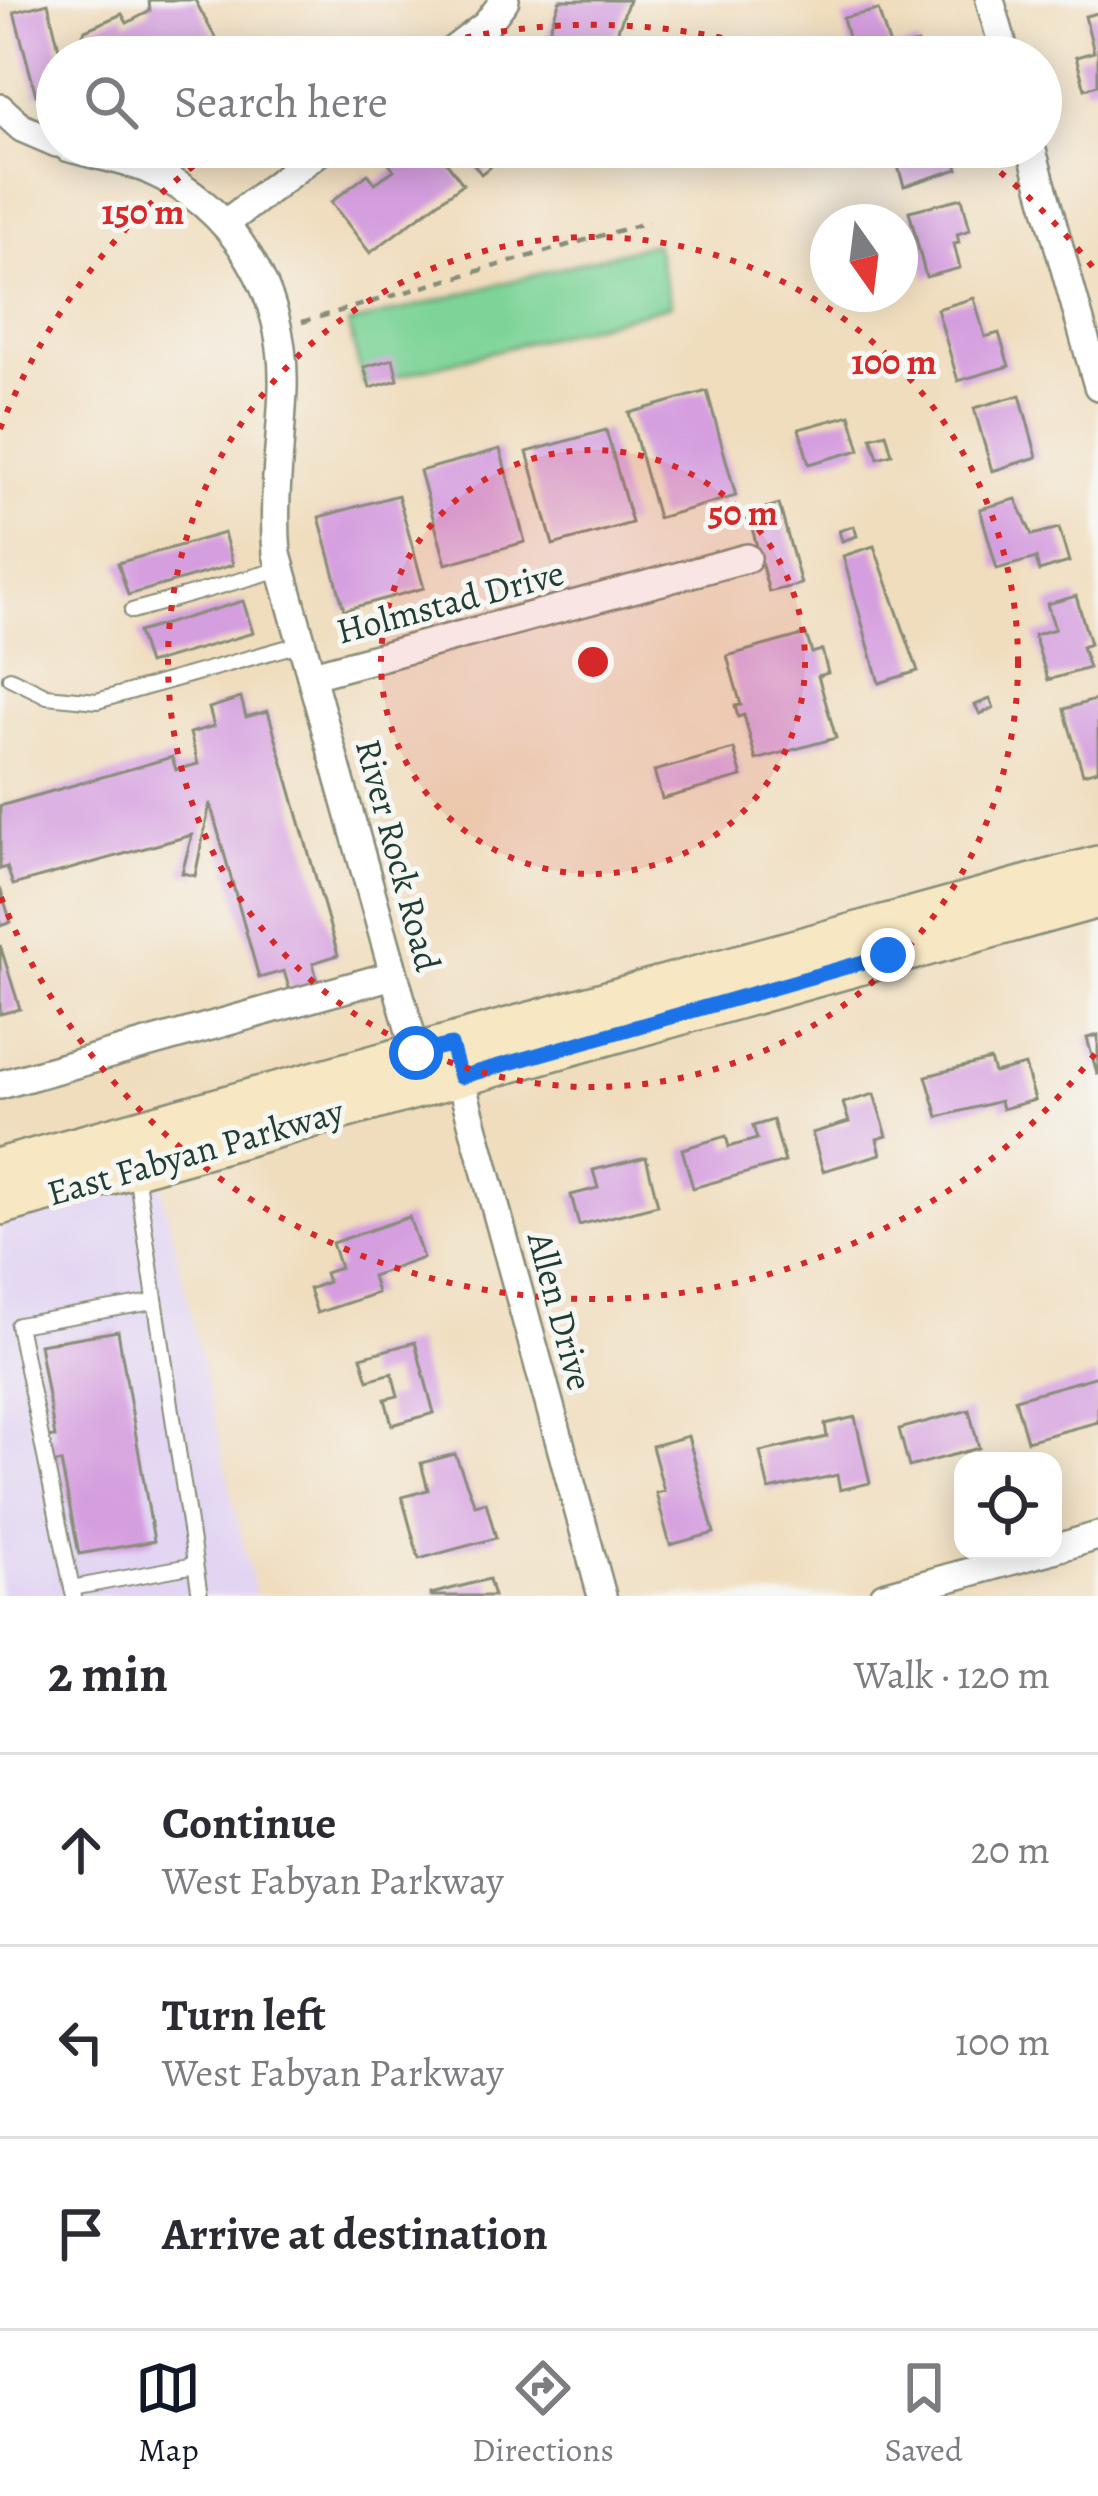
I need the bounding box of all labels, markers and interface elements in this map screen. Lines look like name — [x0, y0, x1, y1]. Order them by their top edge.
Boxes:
search box — [36, 36, 1062, 168]
icon: search — [78, 69, 144, 135]
text: Search here — [174, 71, 388, 133]
text: 150 m — [102, 187, 184, 236]
north arrow — [810, 204, 918, 312]
text: 100 m — [851, 337, 937, 386]
text: 50 m — [708, 488, 778, 537]
street label: Holmstad Drive — [331, 548, 569, 655]
centre of rings — [572, 641, 614, 683]
street label: River Rock Road — [344, 734, 453, 977]
route end — [861, 928, 915, 982]
route start — [389, 1026, 443, 1080]
street label: East Fabyan Parkway — [41, 1086, 350, 1217]
street label: Allen Drive — [516, 1226, 605, 1396]
map controls — [954, 1452, 1062, 1560]
button: locate — [954, 1452, 1062, 1560]
text: 2 min — [48, 1639, 168, 1709]
text: Walk · 120 m — [854, 1648, 1050, 1701]
text: Continue — [162, 1792, 336, 1854]
icon: ahead — [48, 1817, 114, 1883]
text: 20 m — [971, 1823, 1050, 1876]
text: West Fabyan Parkway — [162, 1854, 504, 1907]
text: Turn left — [162, 1984, 326, 2046]
icon: left — [48, 2009, 114, 2075]
text: 100 m — [955, 2015, 1050, 2068]
text: West Fabyan Parkway — [162, 2046, 504, 2099]
icon: arrive — [48, 2201, 114, 2267]
text: Arrive at destination — [162, 2203, 548, 2265]
tab: Map — [135, 2355, 201, 2472]
tab: Directions — [472, 2355, 614, 2472]
tab: Saved — [884, 2355, 963, 2472]

